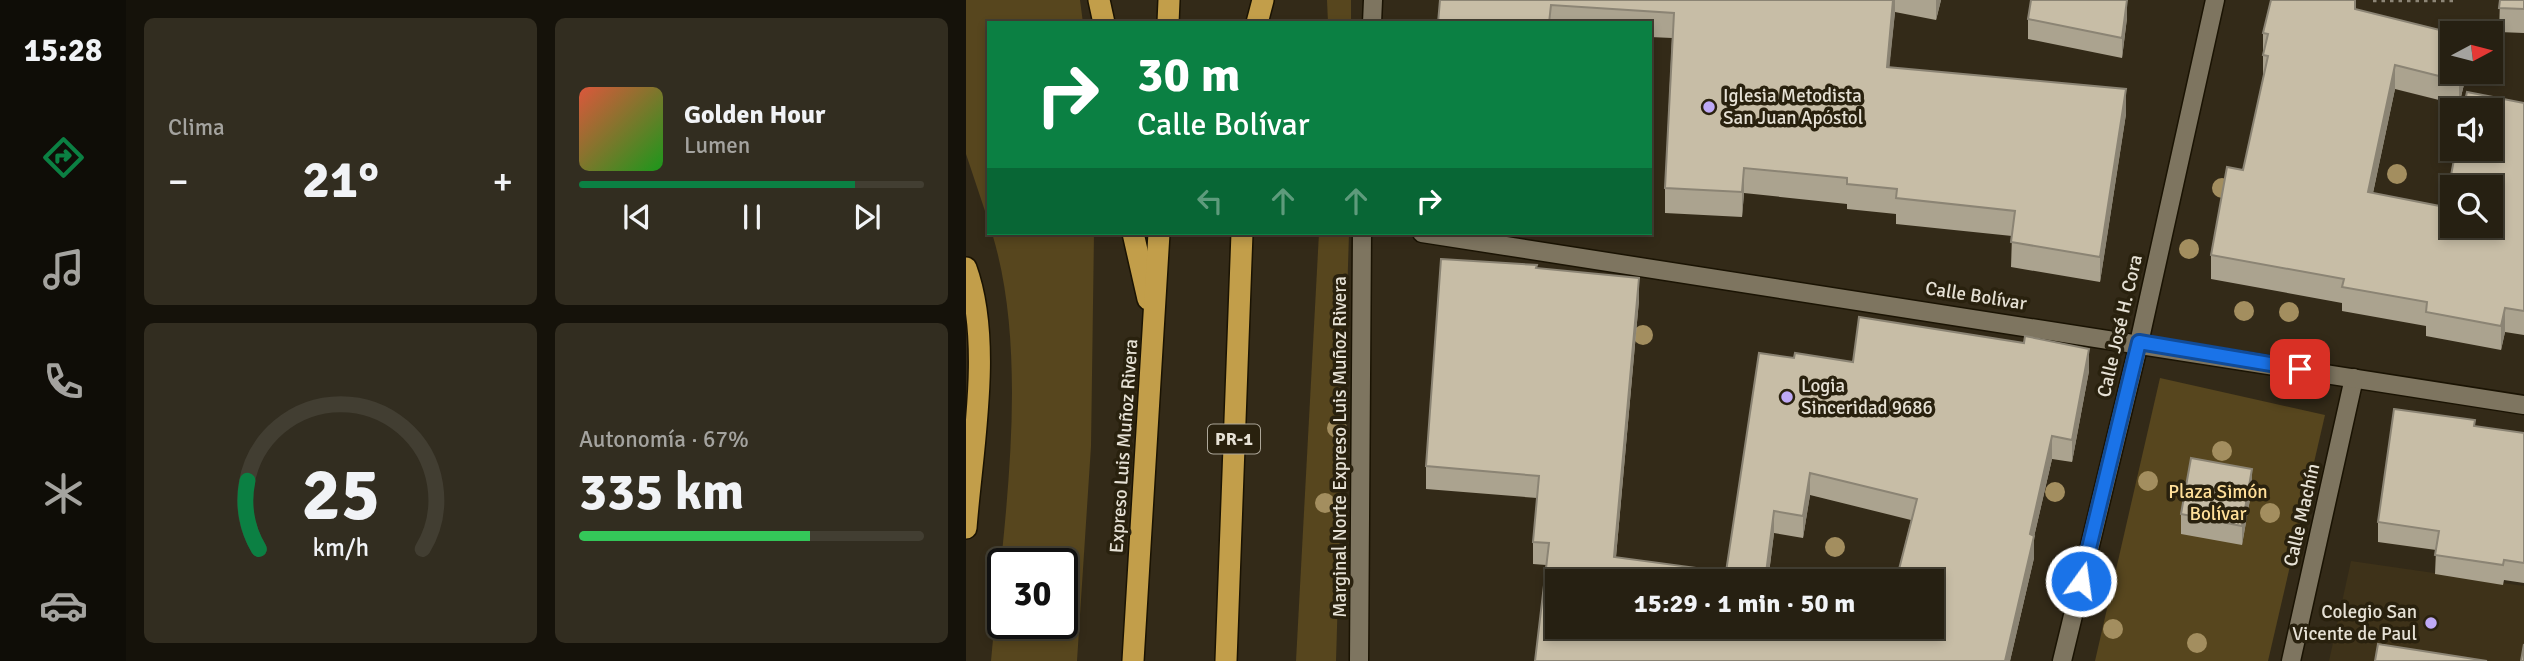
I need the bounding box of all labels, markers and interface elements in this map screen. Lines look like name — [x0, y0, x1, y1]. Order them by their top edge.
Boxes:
north arrow — [2440, 21, 2502, 84]
map controls — [2440, 21, 2503, 238]
text: 15:28 — [24, 31, 102, 70]
text: 30 m — [1137, 45, 1240, 105]
icon: right — [1022, 49, 1113, 140]
place label: Iglesia Metodista San Juan Apόstol — [1723, 84, 1863, 130]
button: sound — [2440, 98, 2503, 161]
text: Golden Hour — [684, 99, 825, 131]
marker: Iglesia Metodista San Juan Apόstol — [1701, 99, 1717, 115]
text: Calle Bolívar — [1137, 105, 1310, 144]
text: Clima — [168, 113, 225, 142]
text: Lumen — [684, 131, 750, 160]
icon: directions — [39, 133, 88, 182]
text: 21° — [302, 148, 379, 212]
text: − — [168, 158, 189, 205]
text: + — [492, 158, 513, 205]
button: search — [2440, 175, 2503, 238]
icon: left — [1191, 182, 1229, 220]
icon: ahead — [1264, 182, 1302, 220]
icon: ahead — [1337, 182, 1375, 220]
icon: right — [1410, 182, 1448, 220]
icon: previous — [618, 198, 656, 236]
icon: pause — [733, 198, 771, 236]
icon: next — [848, 198, 886, 236]
icon: music — [39, 245, 88, 294]
street label: Calle José H. Cora — [2092, 252, 2148, 400]
street label: Marginal Norte Expreso Luis Muñoz Rivera — [1328, 276, 1352, 618]
street label: Calle Bolívar — [1924, 276, 2028, 316]
street label: Expreso Luis Muñoz Rivera — [1105, 338, 1143, 554]
pin — [2270, 339, 2330, 399]
icon: arrive — [2281, 350, 2319, 388]
icon: phone — [39, 357, 88, 406]
place label: Logia Sinceridad 9686 — [1801, 374, 1933, 420]
marker: Logia Sinceridad 9686 — [1779, 389, 1795, 405]
road number: PR-1 — [1208, 424, 1260, 454]
text: Autonomía · 67% — [579, 425, 749, 454]
text: 25 — [301, 451, 380, 540]
text: 335 km — [579, 460, 744, 524]
street label: Calle Machín — [2278, 461, 2326, 569]
icon: climate — [39, 469, 88, 518]
park label: Plaza Simón Bolívar — [2168, 480, 2268, 526]
text: km/h — [312, 532, 369, 563]
position arrow — [2044, 544, 2118, 618]
speed limit sign: 30 — [987, 548, 1078, 639]
icon: car — [39, 581, 88, 630]
text: 15:29 · 1 min · 50 m — [1634, 588, 1855, 620]
place label: Colegio San Vicente de Paul — [2292, 600, 2417, 646]
marker: Colegio San Vicente de Paul — [2423, 615, 2439, 631]

